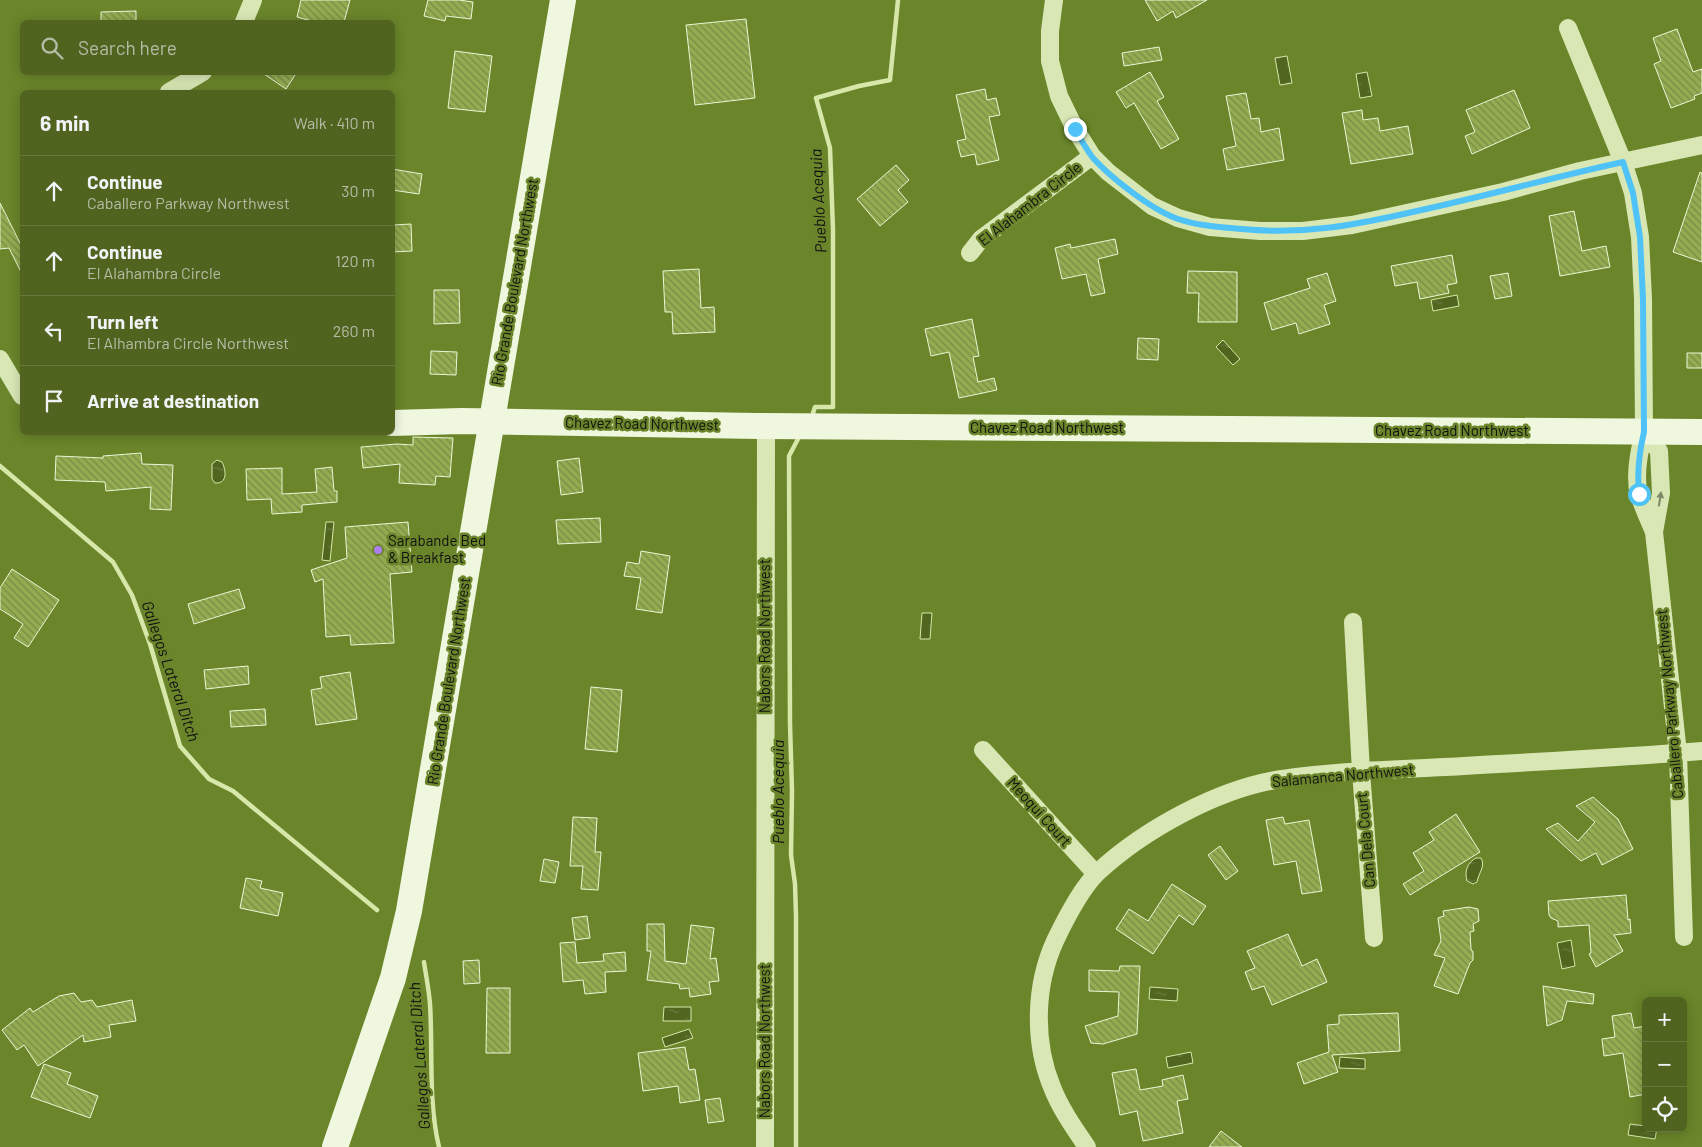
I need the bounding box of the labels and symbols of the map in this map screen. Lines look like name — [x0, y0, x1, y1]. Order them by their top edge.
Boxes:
route end — [1064, 118, 1087, 141]
water label: Pueblo Acequia — [805, 148, 830, 254]
street label: El Alahambra Circle — [974, 157, 1084, 249]
street label: Rio Grande Boulevard Northwest — [487, 177, 541, 387]
street label: Chavez Road Northwest — [565, 413, 719, 433]
street label: Chavez Road Northwest — [970, 418, 1124, 436]
street label: Chavez Road Northwest — [1375, 421, 1529, 439]
route start — [1628, 483, 1651, 506]
one-way arrow — [1656, 491, 1664, 507]
place label: Sarabande Bed & Breakfast — [388, 531, 486, 566]
marker: Sarabande Bed & Breakfast — [372, 544, 384, 556]
street label: Nabors Road Northwest — [755, 559, 773, 713]
street label: Rio Grande Boulevard Northwest — [423, 576, 473, 786]
water label: Gallegos Lateral Ditch — [138, 598, 204, 744]
street label: Caballero Parkway Northwest — [1652, 609, 1686, 800]
water label: Pueblo Acequia — [768, 740, 787, 844]
street label: Salamanca Northwest — [1271, 760, 1415, 790]
street label: Meoqui Court — [1004, 773, 1075, 849]
street label: Can Dela Court — [1352, 792, 1378, 888]
street label: Nabors Road Northwest — [755, 964, 773, 1118]
water label: Gallegos Lateral Ditch — [404, 982, 433, 1130]

